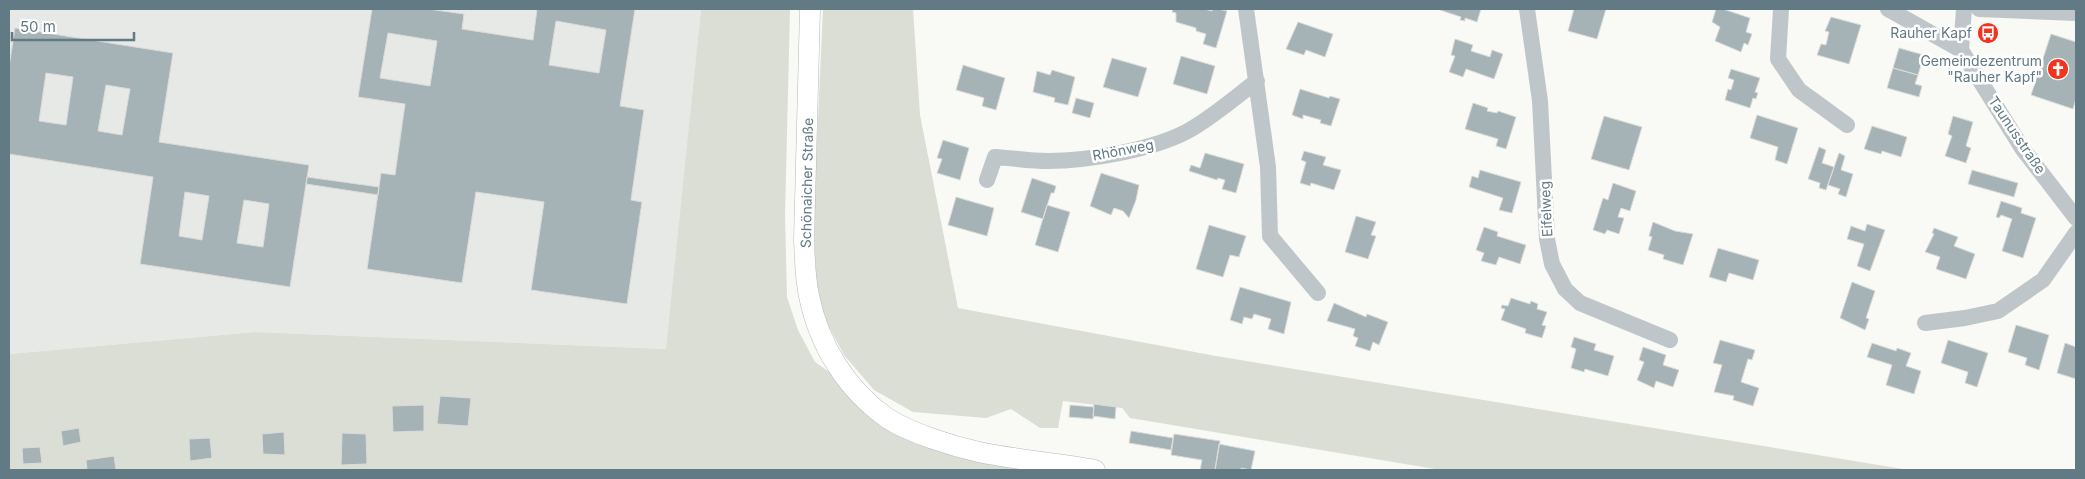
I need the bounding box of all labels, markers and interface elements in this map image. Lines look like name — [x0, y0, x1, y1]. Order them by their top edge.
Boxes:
scale bar — [12, 10, 135, 42]
text: 50 m — [20, 17, 56, 36]
bus stop icon: Rauher Kapf — [1976, 21, 2000, 45]
place label: Rauher Kapf — [1890, 24, 1972, 41]
place label: Gemeindezentrum "Rauher Kapf" — [1920, 52, 2042, 85]
church icon: Gemeindezentrum "Rauher Kapf" — [2046, 57, 2070, 81]
street label: Taunusstraße — [1985, 93, 2050, 177]
street label: Schönaicher Straße — [797, 118, 816, 248]
street label: Rhönweg — [1091, 135, 1155, 164]
street label: Eifelweg — [1536, 181, 1555, 237]

